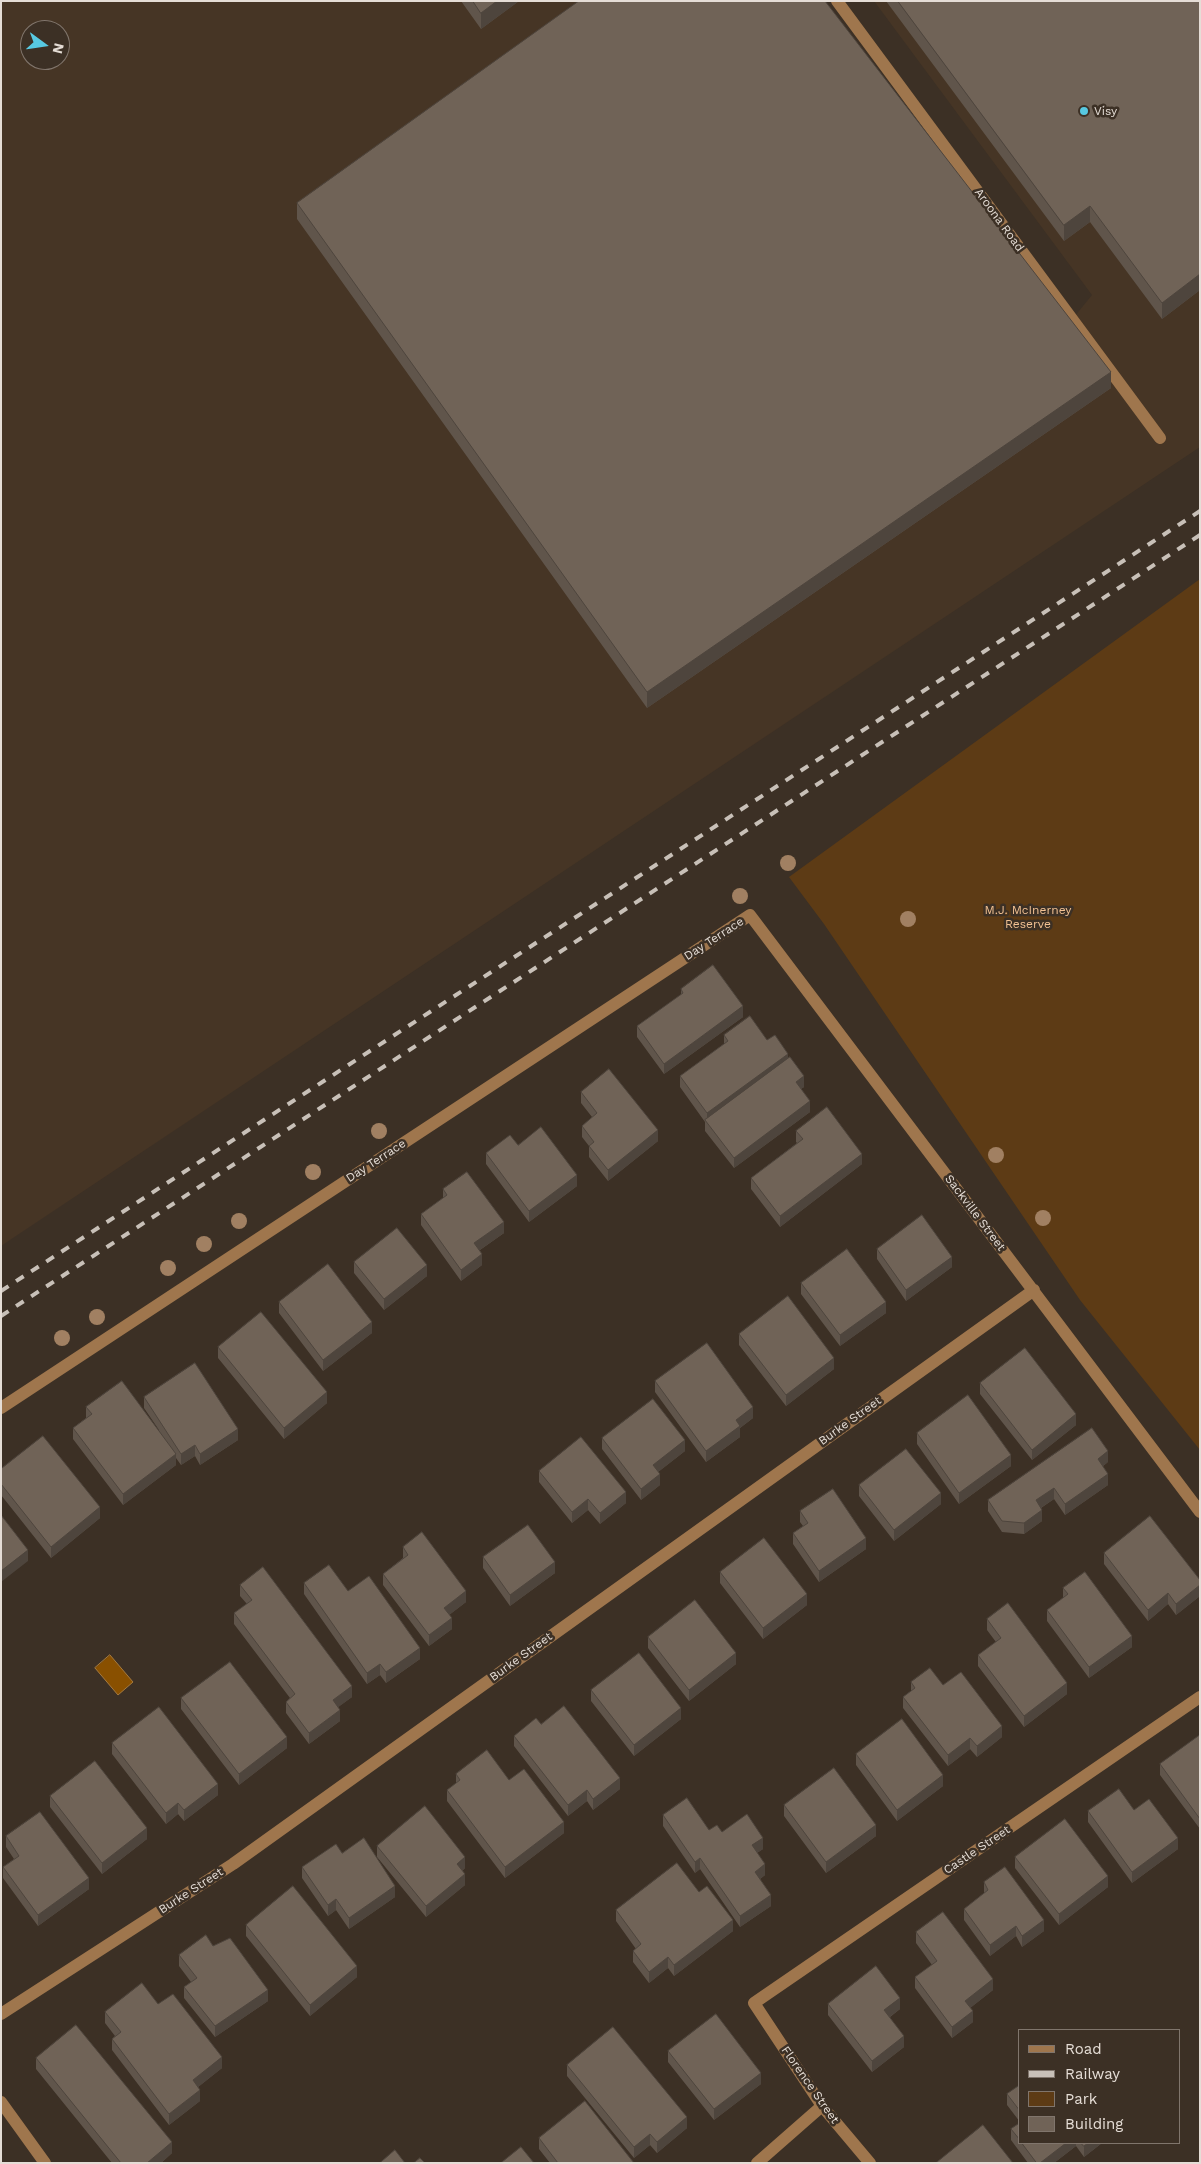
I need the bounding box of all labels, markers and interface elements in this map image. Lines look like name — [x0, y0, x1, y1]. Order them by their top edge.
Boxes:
north arrow — [20, 20, 70, 70]
text: N — [50, 41, 68, 55]
place label: Visy — [1094, 104, 1117, 118]
marker: Visy — [1078, 105, 1090, 117]
street label: Aroona Road — [971, 186, 1027, 254]
park label: M.J. McInerney Reserve — [984, 903, 1072, 931]
street label: Day Terrace — [681, 914, 747, 964]
street label: Day Terrace — [343, 1136, 409, 1186]
street label: Sackville Street — [942, 1172, 1008, 1254]
street label: Burke Street — [816, 1393, 884, 1449]
street label: Burke Street — [487, 1629, 555, 1685]
street label: Castle Street — [941, 1822, 1013, 1878]
street label: Burke Street — [156, 1865, 226, 1917]
legend — [1018, 2029, 1181, 2144]
text: Road — [1065, 2040, 1102, 2058]
street label: Florence Street — [778, 2044, 842, 2126]
text: Railway — [1065, 2065, 1120, 2083]
text: Park — [1065, 2090, 1097, 2108]
text: Building — [1065, 2115, 1123, 2133]

